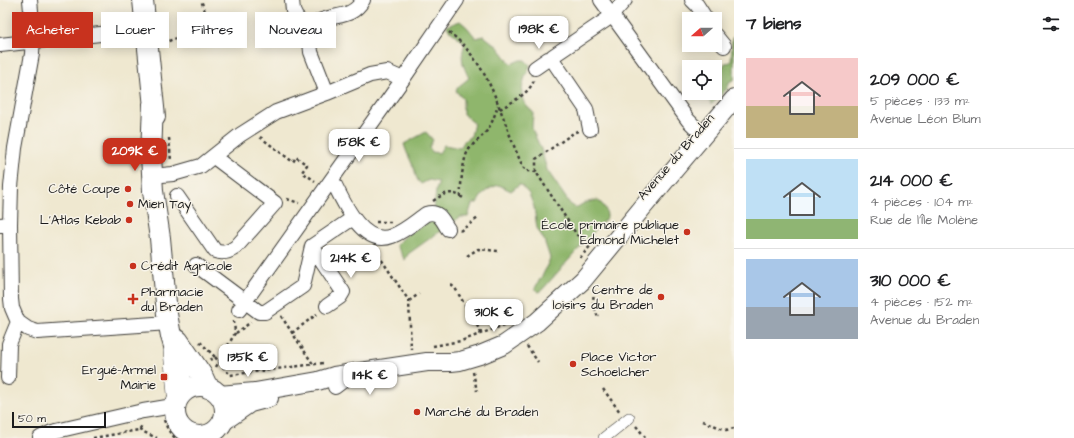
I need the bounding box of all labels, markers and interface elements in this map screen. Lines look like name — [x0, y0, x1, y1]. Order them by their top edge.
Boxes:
chip: Acheter — [12, 12, 93, 48]
chip: Louer — [101, 12, 169, 48]
chip: Filtres — [177, 12, 247, 48]
chip: Nouveau — [255, 12, 336, 48]
north arrow — [682, 12, 722, 52]
map controls — [682, 12, 722, 100]
text: 7 biens — [746, 12, 802, 36]
icon: filters — [1040, 13, 1062, 35]
pin: 198K € — [506, 16, 572, 50]
text: 198K € — [519, 20, 559, 38]
button: locate — [682, 60, 722, 100]
text: 209 000 € — [870, 68, 959, 92]
icon: home — [778, 74, 826, 122]
text: 5 pièces · 133 m² — [870, 92, 970, 110]
street label: Avenue du Braden — [633, 110, 719, 204]
text: Avenue Léon Blum — [870, 110, 981, 128]
pin: 158K € — [326, 129, 392, 163]
text: 158K € — [338, 133, 380, 151]
pin: 209K € — [102, 138, 168, 172]
text: 209K € — [112, 142, 158, 160]
text: 214 000 € — [870, 169, 953, 193]
icon: home — [778, 175, 826, 223]
place label: Côté Coupe — [49, 180, 120, 198]
marker: Côté Coupe — [123, 184, 133, 194]
text: 4 pièces · 104 m² — [870, 193, 973, 211]
place label: Mien Tay — [138, 195, 191, 214]
marker: Mien Tay — [125, 199, 135, 209]
place label: L'Atlas Kebab — [40, 211, 122, 229]
text: Rue de l'Île Molène — [870, 211, 978, 229]
marker: L'Atlas Kebab — [124, 215, 134, 225]
place label: École primaire publique Edmond Michelet — [542, 216, 680, 249]
marker: École primaire publique Edmond Michelet — [682, 227, 692, 237]
pin: 214K € — [318, 245, 384, 279]
text: 214K € — [330, 249, 372, 267]
place label: Crédit Agricole — [141, 257, 232, 276]
marker: Crédit Agricole — [128, 261, 138, 271]
text: 310 000 € — [870, 269, 951, 293]
icon: home — [778, 275, 826, 323]
place label: Centre de loisirs du Braden — [553, 281, 653, 314]
place label: Pharmacie du Braden — [141, 283, 203, 316]
marker: Centre de loisirs du Braden — [656, 292, 666, 302]
text: 4 pièces · 152 m² — [870, 293, 973, 311]
marker: Pharmacie du Braden — [128, 294, 138, 304]
pin: 310K € — [461, 299, 527, 333]
text: 310K € — [474, 303, 514, 321]
text: Avenue du Braden — [870, 311, 979, 329]
pin: 135K € — [215, 344, 281, 378]
text: 135K € — [228, 348, 268, 366]
place label: Place Victor Schoelcher — [581, 348, 657, 381]
marker: Place Victor Schoelcher — [568, 359, 578, 369]
place label: Ergué-Armel Mairie — [82, 361, 156, 394]
pin: 114K € — [337, 362, 403, 396]
text: 114K € — [352, 366, 388, 384]
marker: Ergué-Armel Mairie — [159, 372, 169, 382]
place label: Marché du Braden — [425, 403, 539, 421]
marker: Marché du Braden — [412, 407, 422, 417]
scale bar — [12, 410, 106, 429]
text: 50 m — [18, 411, 46, 426]

